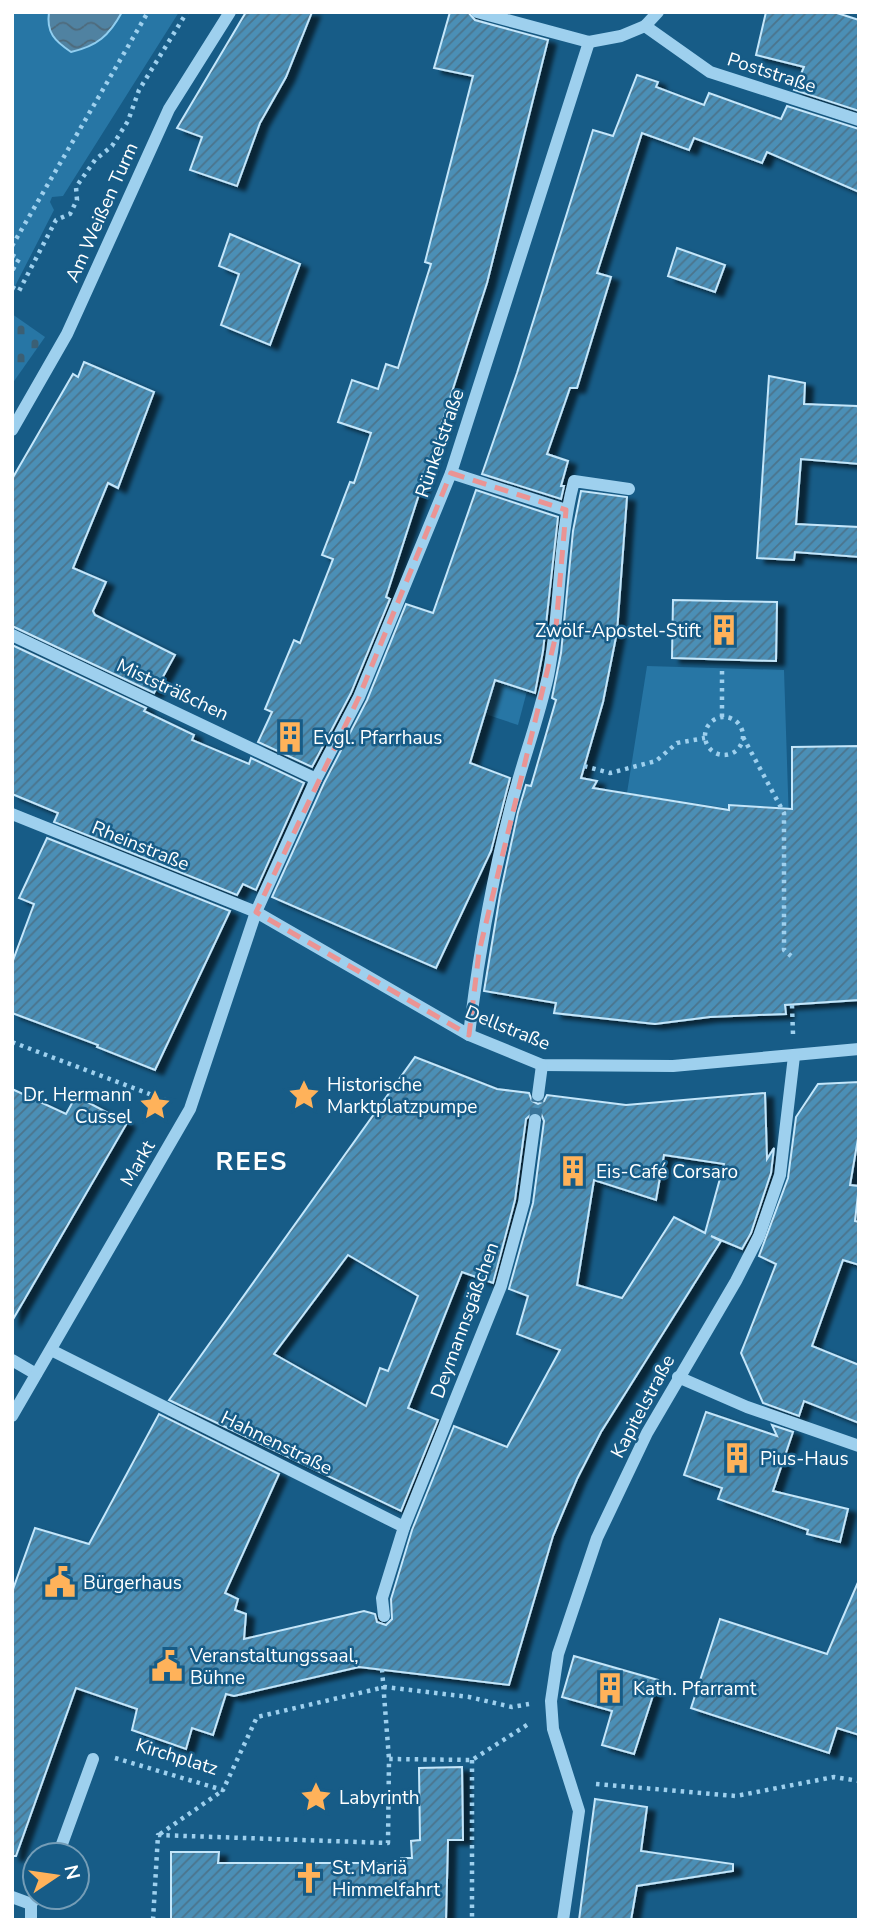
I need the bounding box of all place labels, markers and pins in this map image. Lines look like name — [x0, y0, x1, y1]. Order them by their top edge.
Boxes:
building icon: Zwölf-Apostel-Stift — [707, 613, 741, 647]
place label: Zwölf-Apostel-Stift — [535, 618, 701, 644]
building icon: Evgl. Pfarrhaus — [273, 720, 307, 754]
place label: Evgl. Pfarrhaus — [313, 725, 442, 751]
place label: Historische Marktplatzpumpe — [327, 1072, 477, 1120]
place icon: Historische Marktplatzpumpe — [287, 1078, 321, 1112]
place label: Dr. Hermann Cussel — [23, 1082, 132, 1130]
place icon: Dr. Hermann Cussel — [138, 1088, 172, 1122]
building icon: Eis-Café Corsaro — [556, 1154, 590, 1188]
place label: Eis-Café Corsaro — [596, 1159, 738, 1185]
building icon: Pius-Haus — [720, 1441, 754, 1475]
place label: Pius-Haus — [760, 1446, 849, 1472]
public building icon: Bürgerhaus — [43, 1565, 77, 1599]
place label: Bürgerhaus — [83, 1570, 182, 1596]
place label: Veranstaltungssaal, Bühne — [189, 1643, 359, 1691]
public building icon: Veranstaltungssaal, Bühne — [150, 1649, 184, 1683]
building icon: Kath. Pfarramt — [593, 1671, 627, 1705]
place label: Kath. Pfarramt — [633, 1676, 757, 1702]
place icon: Labyrinth — [299, 1780, 333, 1814]
place label: Labyrinth — [339, 1785, 420, 1811]
place label: St. Mariä Himmelfahrt — [332, 1855, 440, 1903]
church icon: St. Mariä Himmelfahrt — [292, 1861, 326, 1895]

